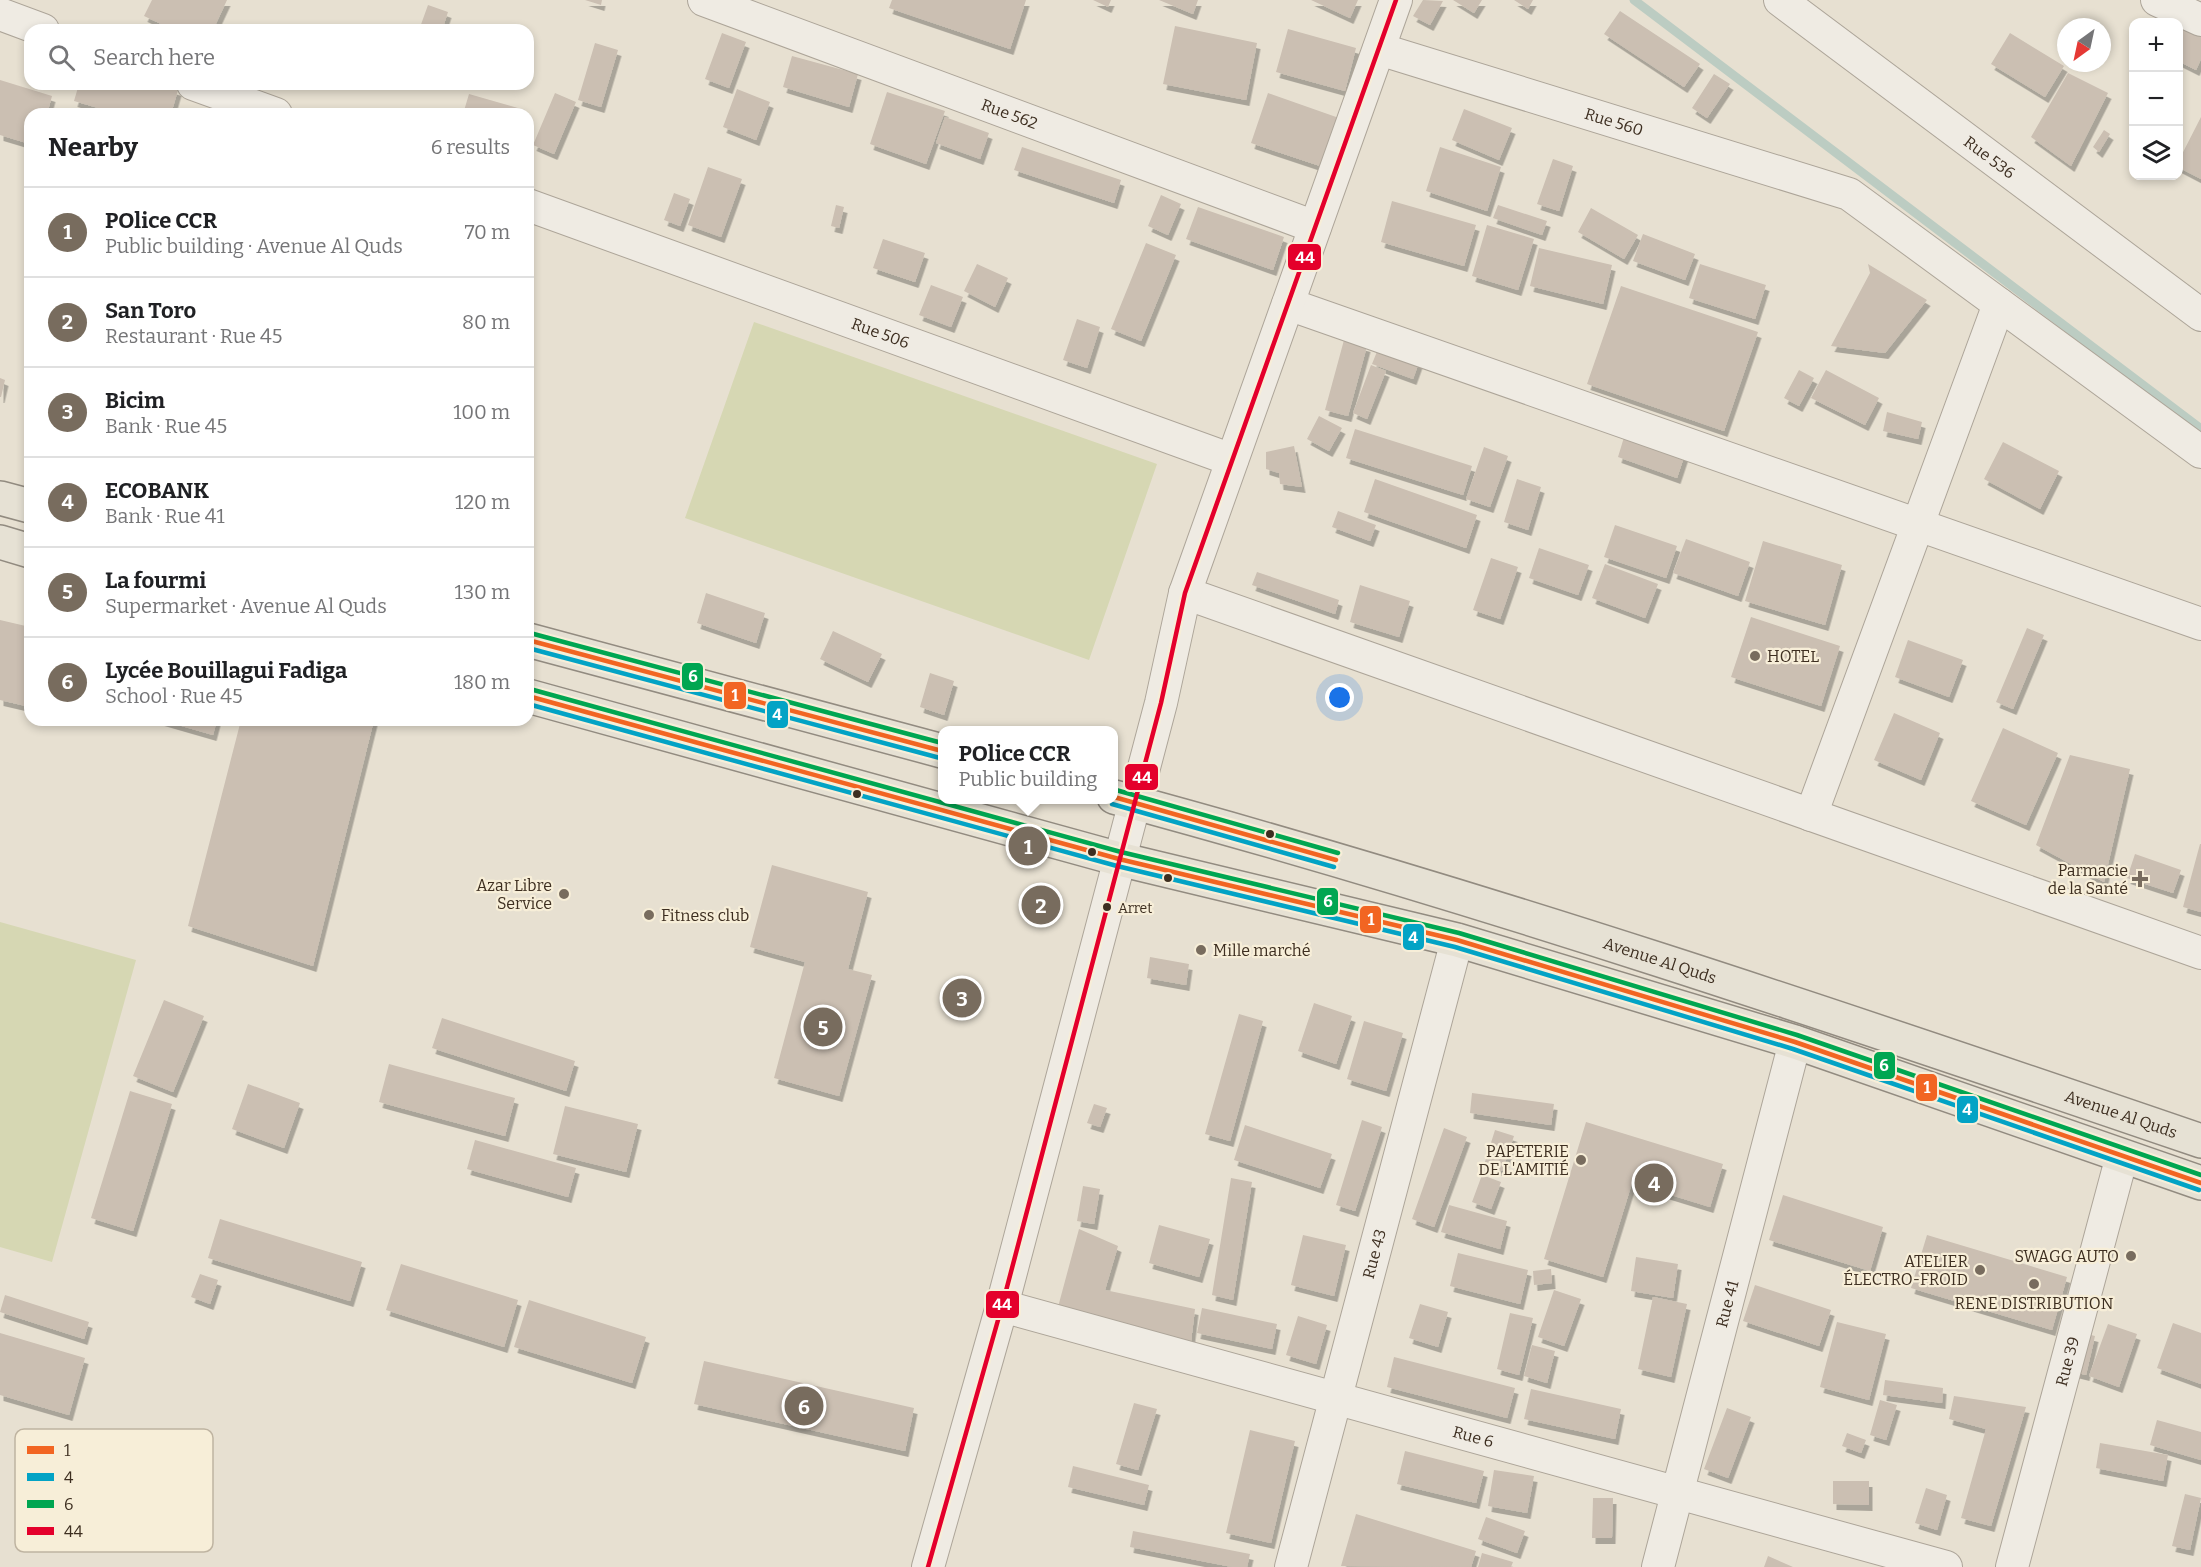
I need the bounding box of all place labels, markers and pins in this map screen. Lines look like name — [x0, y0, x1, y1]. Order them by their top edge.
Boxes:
place label: HOTEL — [1767, 647, 1819, 666]
marker: HOTEL — [1748, 649, 1762, 663]
unlabelled marker — [851, 788, 863, 800]
pin: 1 — [1008, 824, 1048, 868]
unlabelled marker — [1264, 828, 1276, 840]
unlabelled marker — [1086, 846, 1098, 858]
place label: Parmacie de la Santé — [2048, 861, 2128, 898]
unlabelled marker — [1162, 872, 1174, 884]
marker: Parmacie de la Santé — [2133, 872, 2147, 886]
place label: Azar Libre Service — [476, 876, 552, 913]
pin: 2 — [1022, 882, 1060, 928]
marker: Azar Libre Service — [557, 887, 571, 901]
place label: Arret — [1118, 900, 1152, 917]
marker: Arret — [1101, 901, 1113, 913]
place label: Fitness club — [661, 906, 749, 925]
marker: Fitness club — [642, 908, 656, 922]
place label: Mille marché — [1213, 941, 1311, 960]
marker: Mille marché — [1194, 943, 1208, 957]
pin: 3 — [942, 976, 982, 1020]
pin: 5 — [804, 1004, 842, 1050]
place label: PAPETERIE DE L'AMITIÉ — [1478, 1142, 1569, 1179]
marker: PAPETERIE DE L'AMITIÉ — [1574, 1153, 1588, 1167]
pin: 4 — [1634, 1160, 1674, 1206]
place label: SWAGG AUTO — [2014, 1247, 2119, 1266]
marker: SWAGG AUTO — [2124, 1249, 2138, 1263]
place label: ATELIER ÉLECTRO-FROID — [1843, 1252, 1968, 1289]
marker: ATELIER ÉLECTRO-FROID — [1973, 1263, 1987, 1277]
marker: RENE DISTRIBUTION — [2027, 1277, 2041, 1291]
place label: RENE DISTRIBUTION — [1955, 1294, 2114, 1313]
pin: 6 — [784, 1384, 824, 1428]

